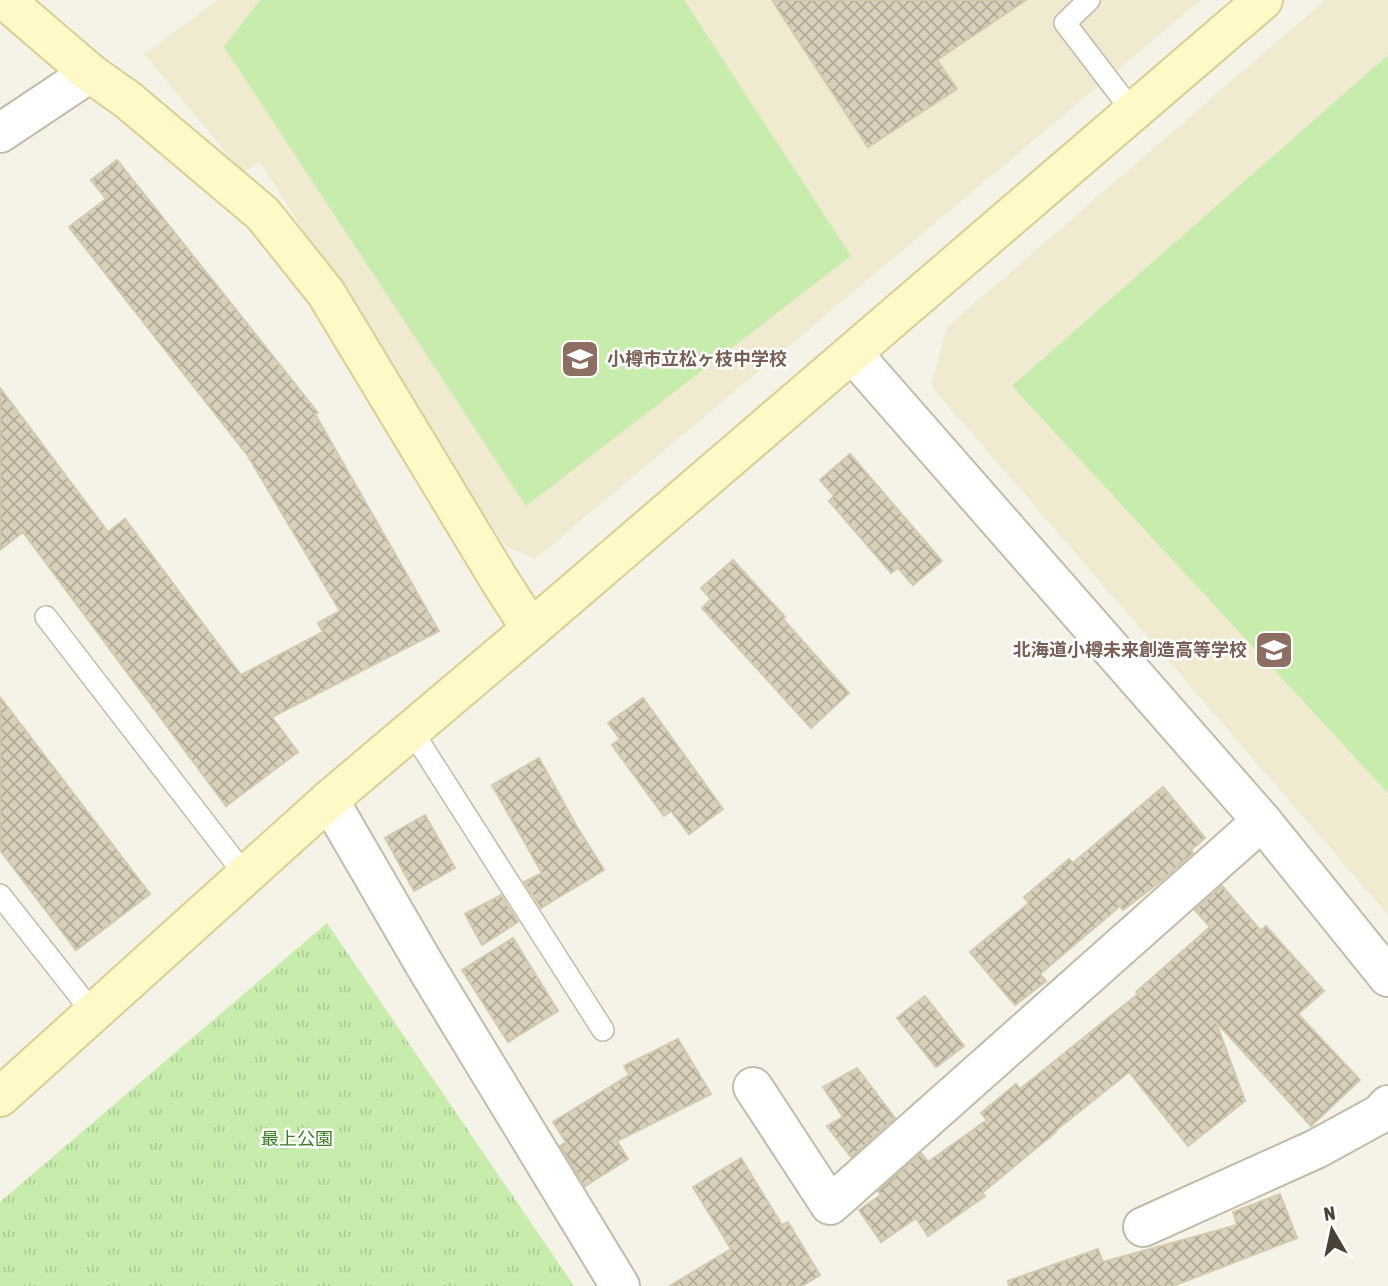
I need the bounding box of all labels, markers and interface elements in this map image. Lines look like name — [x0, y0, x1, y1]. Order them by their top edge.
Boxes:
school or university icon: 小樽市立松ヶ枝中学校 — [559, 338, 601, 380]
place label: 小樽市立松ヶ枝中学校 — [607, 348, 787, 369]
school or university icon: 北海道小樽未来創造高等学校 — [1253, 629, 1295, 671]
place label: 北海道小樽未来創造高等学校 — [1013, 639, 1247, 660]
park label: 最上公園 — [261, 1128, 333, 1149]
north arrow — [1297, 1195, 1367, 1265]
text: N — [1322, 1201, 1337, 1225]

